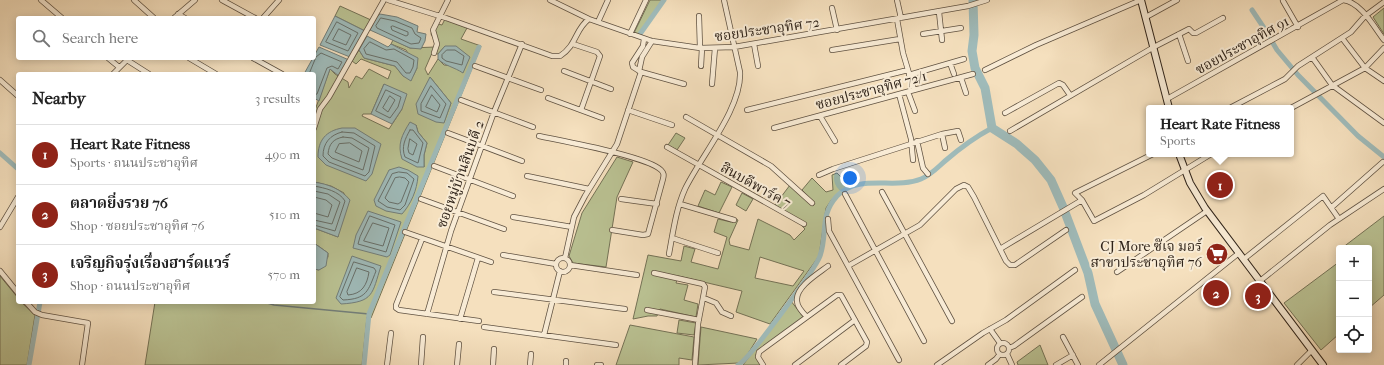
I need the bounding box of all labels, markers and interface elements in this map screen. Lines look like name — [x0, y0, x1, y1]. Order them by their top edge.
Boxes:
street label: ซอยประชาอุทิศ 91 — [1193, 13, 1292, 78]
street label: ซอยประชาอุทิศ 72 — [713, 14, 821, 45]
search box — [16, 16, 316, 60]
icon: search — [30, 27, 52, 49]
text: Search here — [62, 29, 138, 47]
street label: ซอยประชาอุทิศ 72/1 — [814, 67, 929, 113]
text: Nearby — [32, 88, 86, 108]
text: 3 results — [255, 91, 300, 106]
popup — [1146, 105, 1294, 157]
text: Heart Rate Fitness — [1160, 115, 1280, 133]
street label: ซอยหมู่บ้านสินบดี 2 — [433, 118, 488, 230]
text: Sports — [1160, 133, 1195, 148]
text: Heart Rate Fitness — [70, 135, 190, 153]
text: 1 — [43, 147, 47, 162]
text: 490 m — [265, 147, 300, 162]
text: Sports · ถนนประชาอุทิศ — [70, 155, 198, 170]
street label: สินบดีพาร์ค 7 — [717, 158, 795, 212]
your location — [840, 168, 860, 188]
pin: 1 — [1207, 170, 1233, 200]
text: ตลาดยิ่งรวย 76 — [70, 194, 168, 212]
text: 2 — [42, 207, 48, 222]
text: 510 m — [269, 207, 300, 222]
text: Shop · ซอยประชาอุทิศ 76 — [70, 218, 205, 233]
place label: CJ More ซ๊เจ มอร์ สาขาประชาอุทิศ 76 — [1090, 237, 1203, 271]
supermarket icon: CJ More ซ๊เจ มอร์ สาขาประชาอุทิศ 76 — [1204, 241, 1230, 267]
map controls — [1336, 245, 1372, 353]
button: + — [1336, 245, 1372, 281]
text: เจริญกิจรุ่งเรื่องฮาร์ดแวร์ — [70, 254, 230, 272]
text: 3 — [42, 267, 48, 282]
text: 570 m — [267, 267, 300, 282]
text: Shop · ถนนประชาอุทิศ — [70, 278, 190, 293]
pin: 2 — [1203, 278, 1229, 308]
pin: 3 — [1245, 281, 1271, 311]
button: − — [1336, 281, 1372, 317]
button: locate — [1336, 317, 1372, 353]

